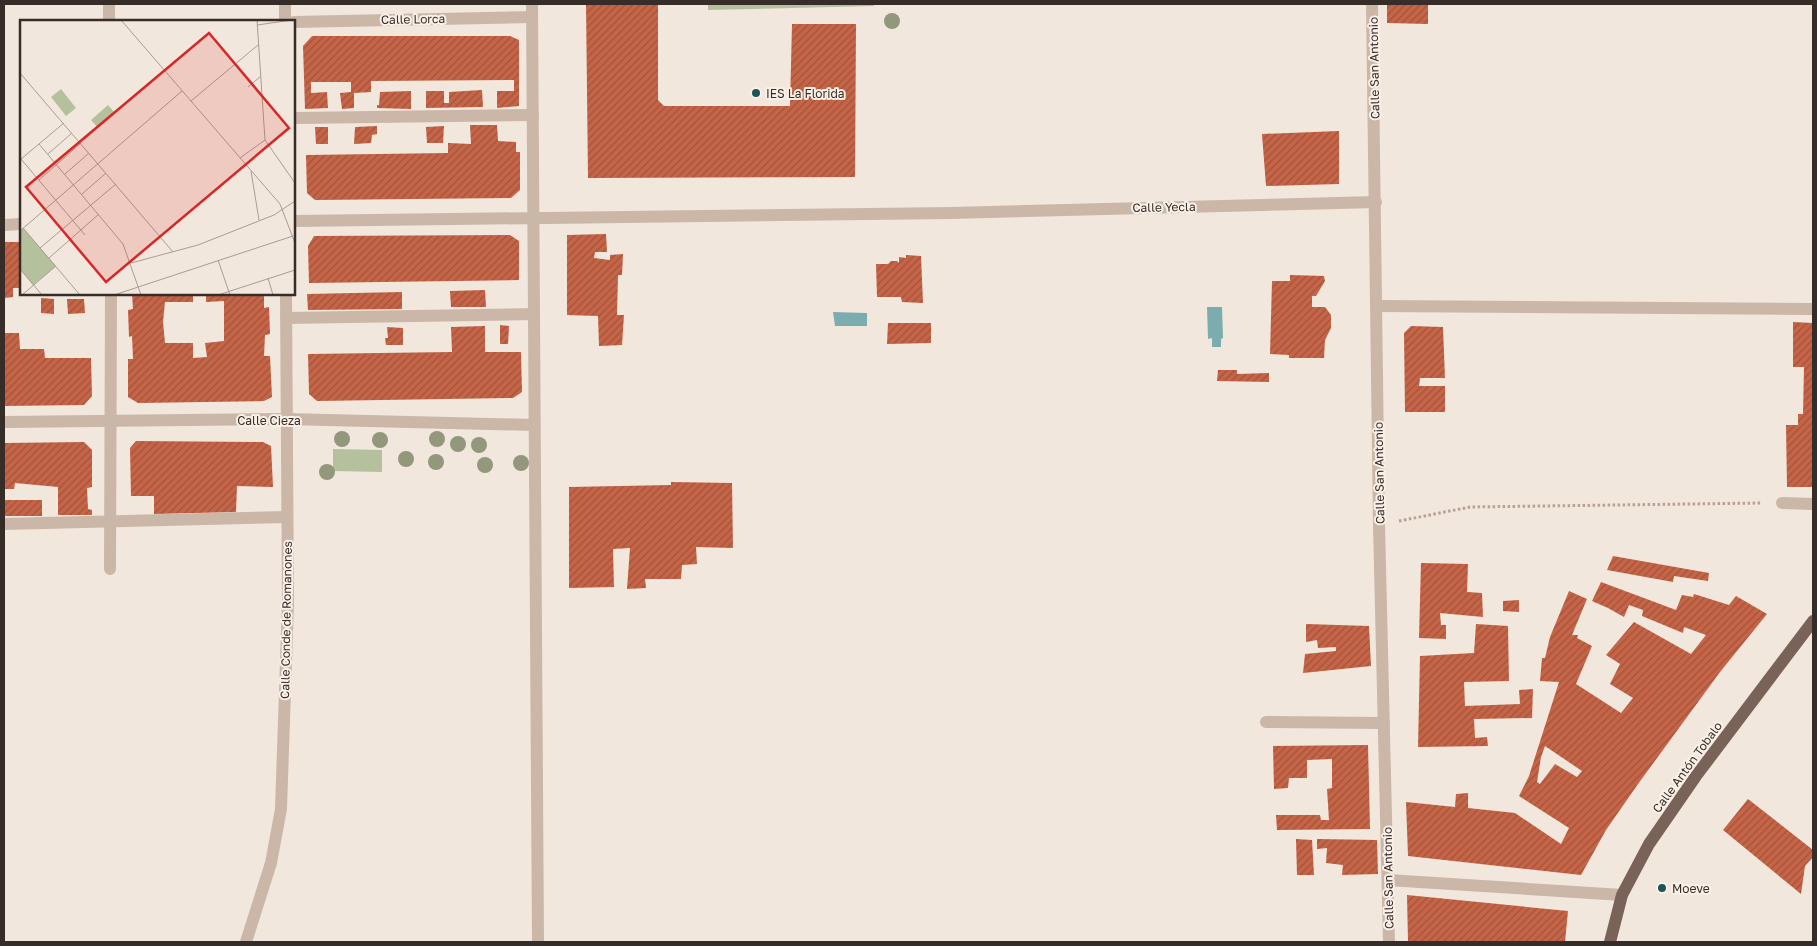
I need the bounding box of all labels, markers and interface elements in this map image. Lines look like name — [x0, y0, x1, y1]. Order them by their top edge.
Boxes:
street label: Calle Lorca — [381, 11, 445, 27]
street label: Calle San Antonio — [1366, 17, 1382, 119]
inset map — [20, 20, 295, 295]
place label: IES La Florida — [766, 86, 845, 101]
marker: IES La Florida — [750, 87, 762, 99]
street label: Calle Yecla — [1132, 199, 1196, 215]
street label: Calle Cieza — [237, 413, 301, 428]
street label: Calle San Antonio — [1371, 422, 1387, 524]
street label: Calle Conde de Romanones — [277, 541, 295, 699]
street label: Calle Antón Tobalo — [1649, 719, 1725, 815]
street label: Calle San Antonio — [1380, 827, 1396, 929]
place label: Moeve — [1672, 881, 1710, 896]
marker: Moeve — [1656, 882, 1668, 894]

